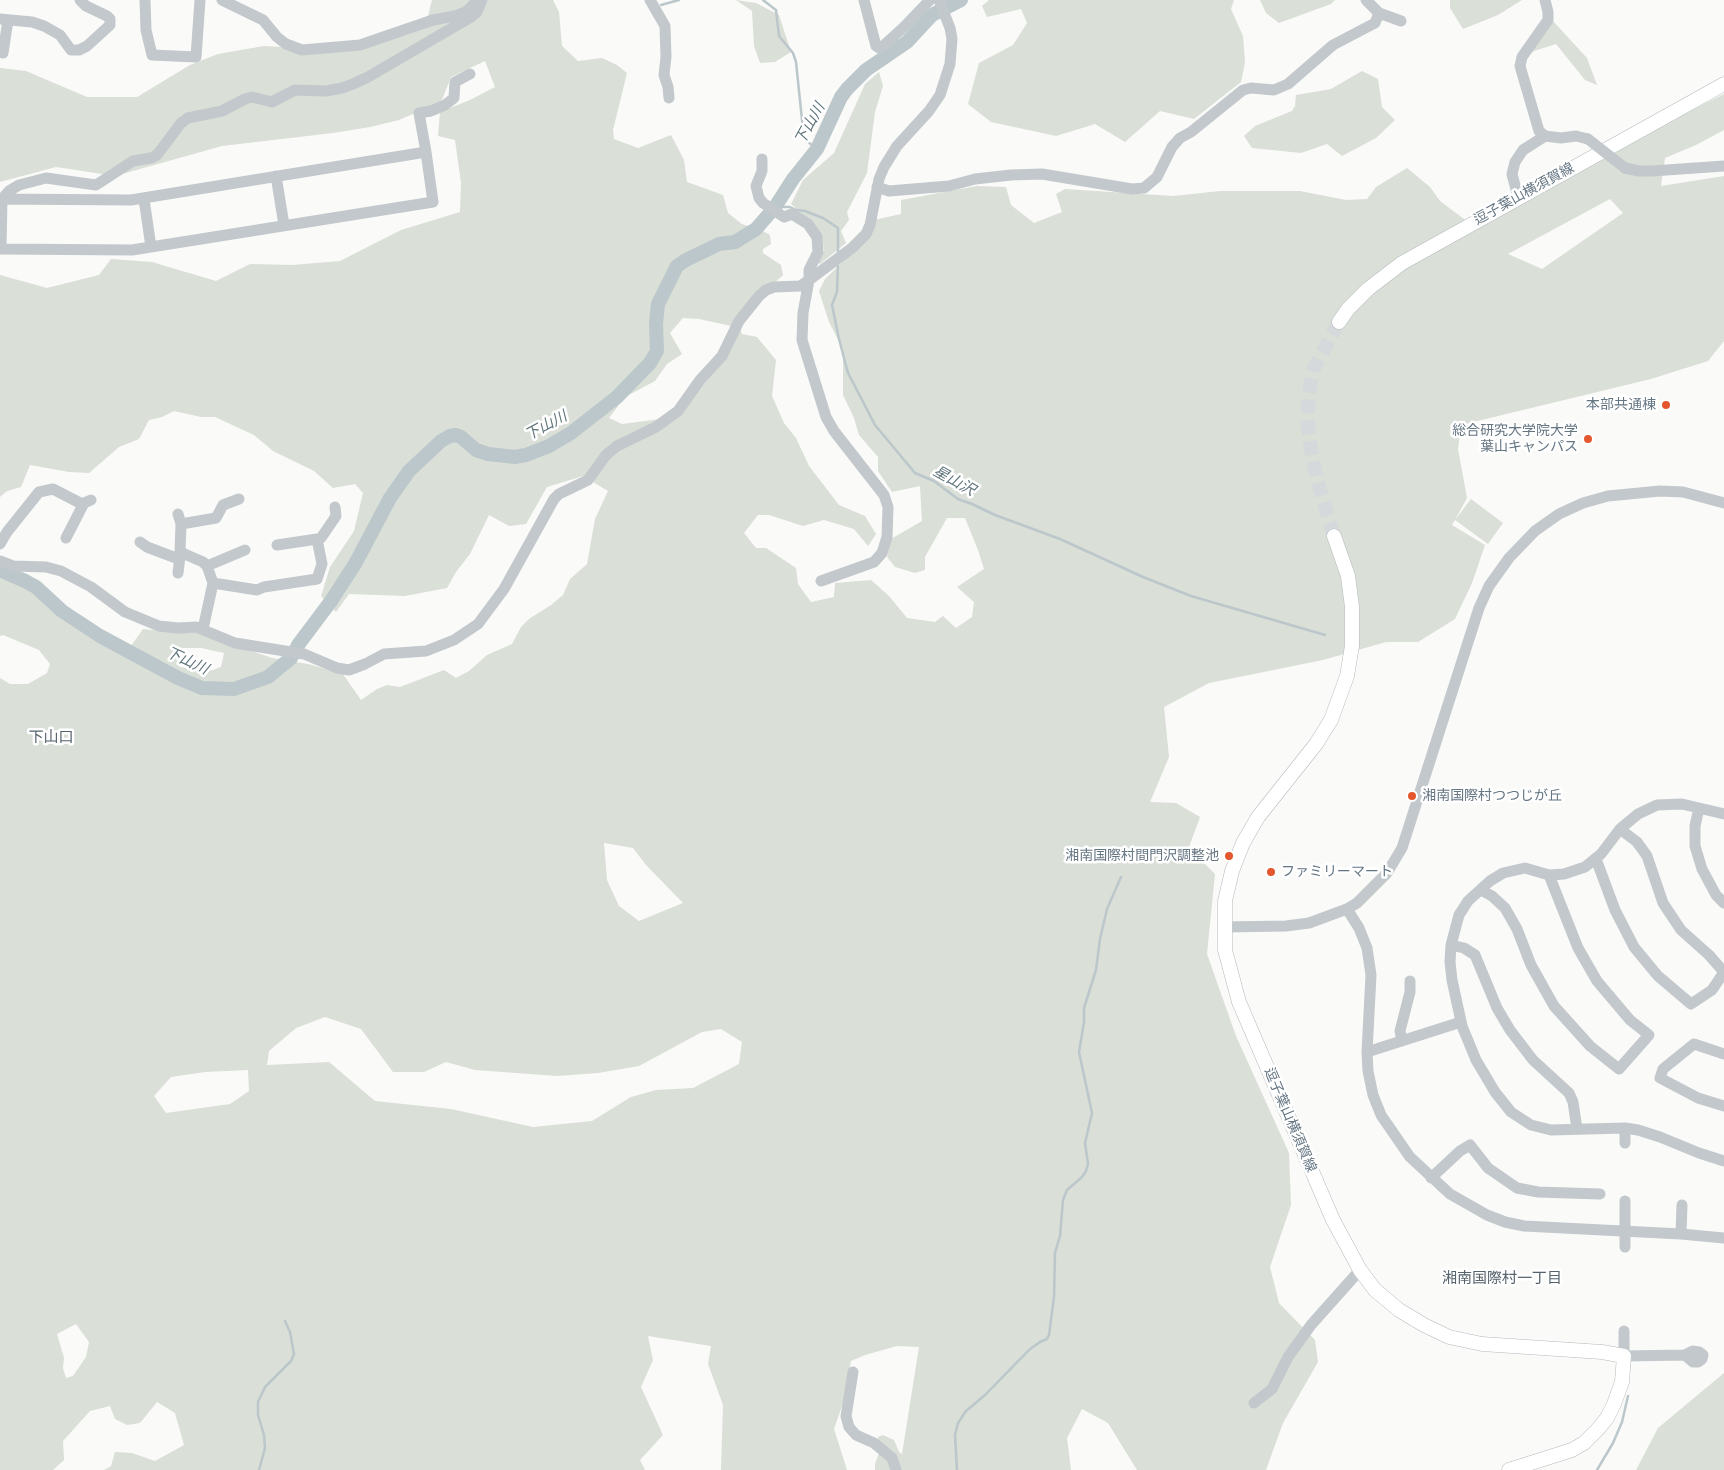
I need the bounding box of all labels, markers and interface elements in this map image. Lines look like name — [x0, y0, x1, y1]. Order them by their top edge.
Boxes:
water label: 下山川 — [791, 100, 829, 148]
street label: 逗子葉山横須賀線 — [1471, 160, 1577, 228]
place label: 本部共通棟 — [1586, 397, 1656, 413]
marker: 本部共通棟 — [1660, 399, 1672, 411]
water label: 下山川 — [522, 407, 570, 445]
place label: 総合研究大学院大学 葉山キャンパス — [1452, 423, 1578, 456]
marker: 総合研究大学院大学 葉山キャンパス — [1582, 433, 1594, 445]
water label: 星山沢 — [930, 462, 978, 500]
water label: 下山川 — [163, 643, 211, 679]
district label: 下山口 — [29, 729, 73, 747]
place label: 湘南国際村つつじが丘 — [1422, 788, 1562, 804]
marker: 湘南国際村つつじが丘 — [1406, 790, 1418, 802]
place label: 湘南国際村間門沢調整池 — [1065, 848, 1219, 864]
marker: 湘南国際村間門沢調整池 — [1223, 850, 1235, 862]
place label: ファミリーマート — [1281, 864, 1393, 880]
marker: ファミリーマート — [1265, 866, 1277, 878]
street label: 逗子葉山横須賀線 — [1260, 1065, 1320, 1175]
district label: 湘南国際村一丁目 — [1442, 1270, 1562, 1288]

